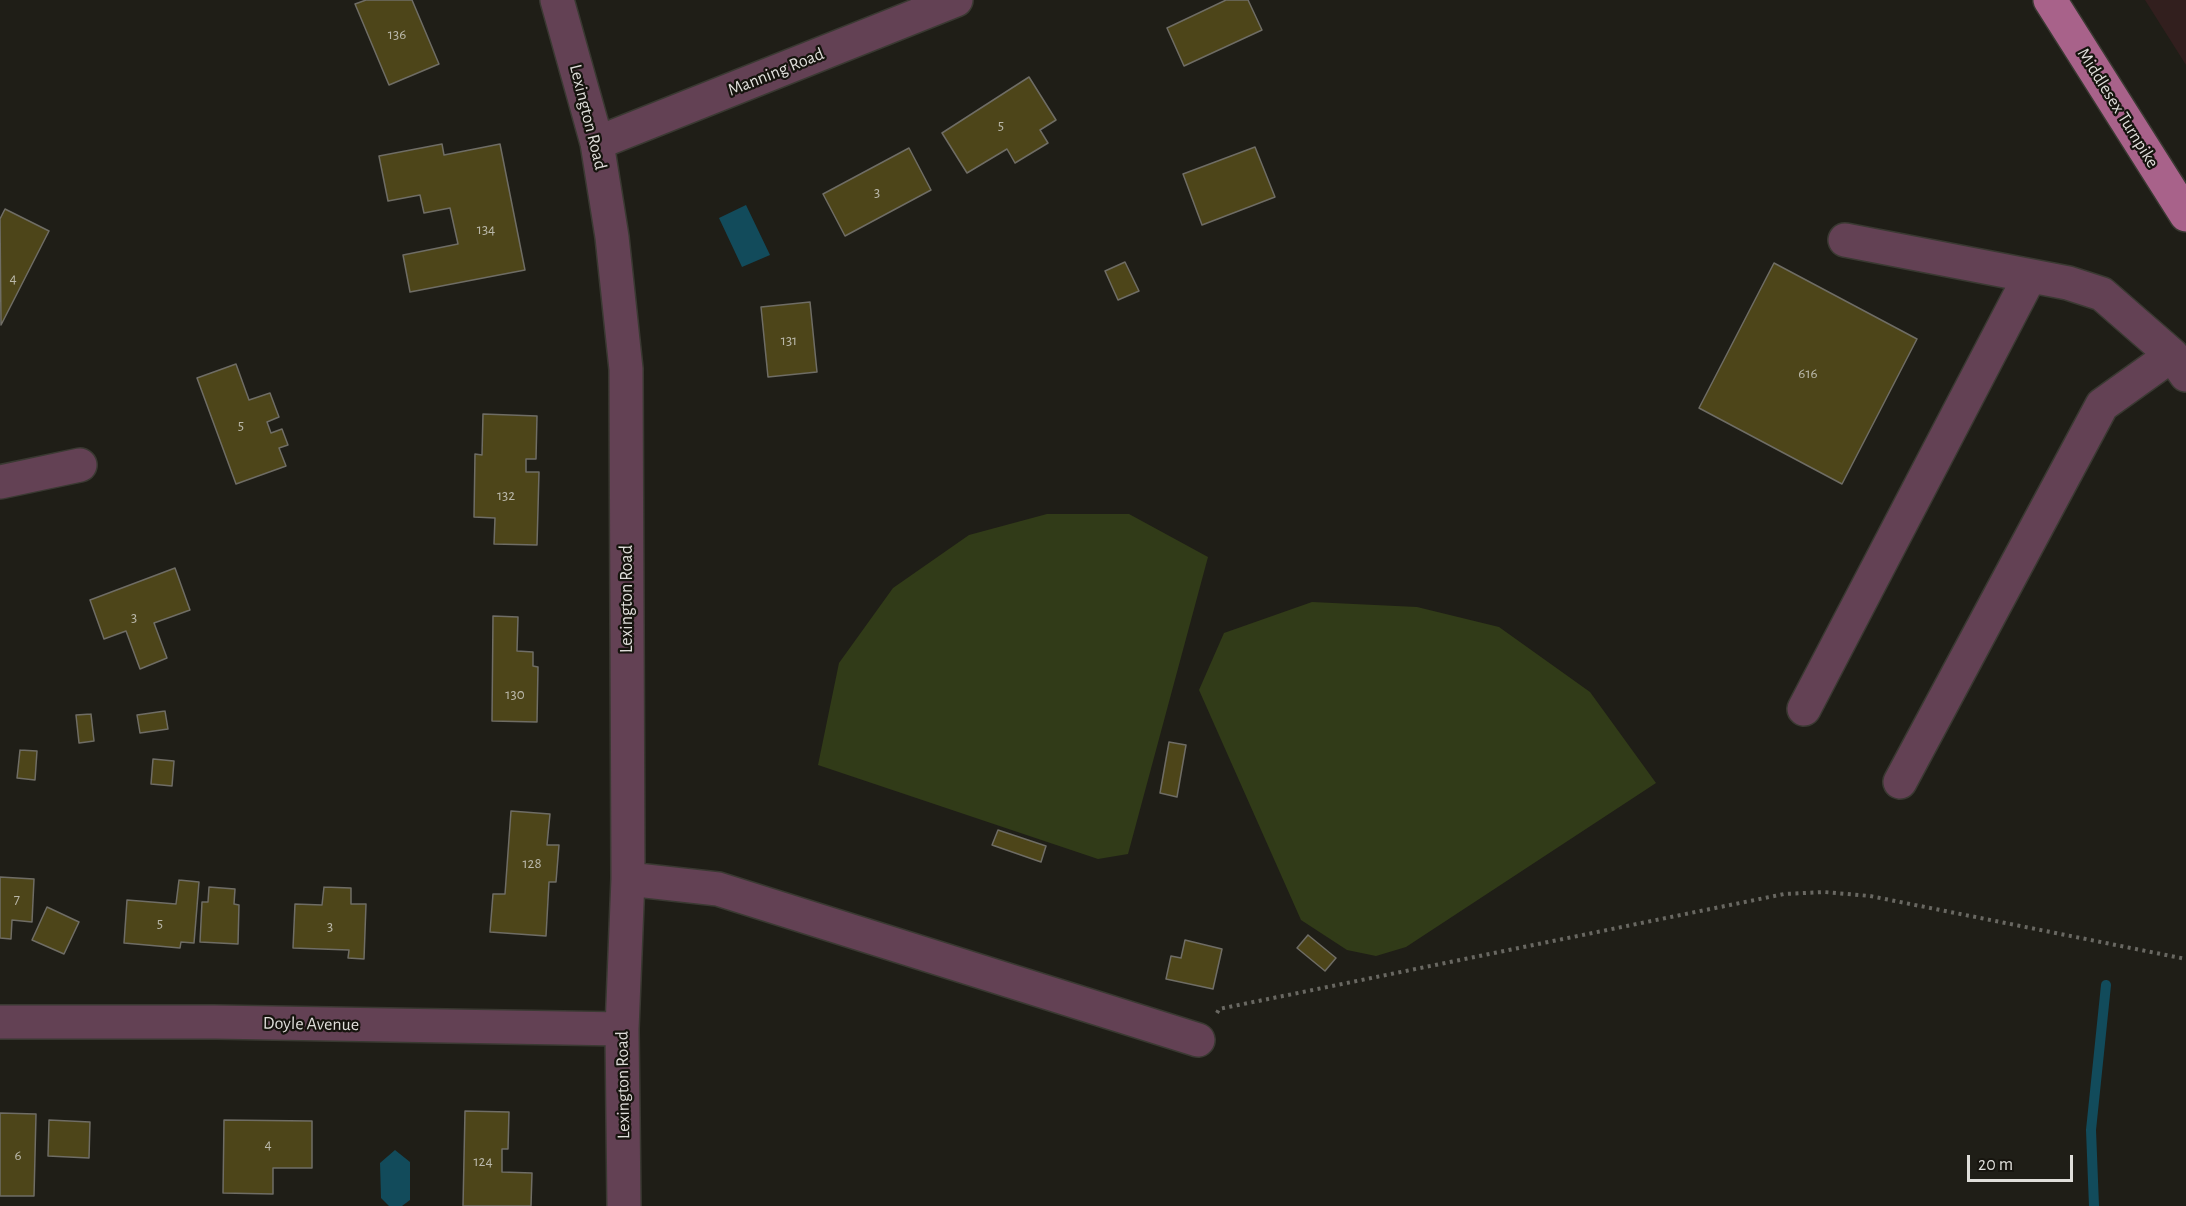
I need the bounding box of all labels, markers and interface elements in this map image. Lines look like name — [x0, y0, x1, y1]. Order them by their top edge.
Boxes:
house number: 136 — [388, 25, 406, 43]
street label: Manning Road — [725, 43, 827, 101]
street label: Middlesex Turnpike — [2073, 44, 2163, 172]
street label: Lexington Road — [564, 62, 612, 172]
house number: 5 — [998, 116, 1004, 134]
house number: 3 — [874, 183, 880, 201]
house number: 134 — [477, 220, 495, 238]
house number: 4 — [9, 269, 17, 287]
house number: 131 — [781, 331, 797, 349]
house number: 616 — [1798, 364, 1818, 382]
house number: 5 — [238, 416, 244, 434]
house number: 132 — [497, 486, 515, 504]
street label: Lexington Road — [616, 545, 638, 653]
house number: 3 — [131, 608, 137, 626]
house number: 130 — [505, 685, 525, 703]
house number: 128 — [522, 854, 542, 872]
house number: 7 — [14, 890, 20, 908]
house number: 5 — [157, 914, 163, 932]
house number: 3 — [327, 917, 333, 935]
street label: Doyle Avenue — [263, 1012, 359, 1036]
street label: Lexington Road — [611, 1031, 635, 1139]
house number: 4 — [264, 1135, 272, 1153]
scale bar — [1970, 1143, 2076, 1181]
house number: 6 — [14, 1146, 22, 1164]
house number: 124 — [473, 1152, 493, 1170]
text: 20 m — [1978, 1156, 2013, 1174]

